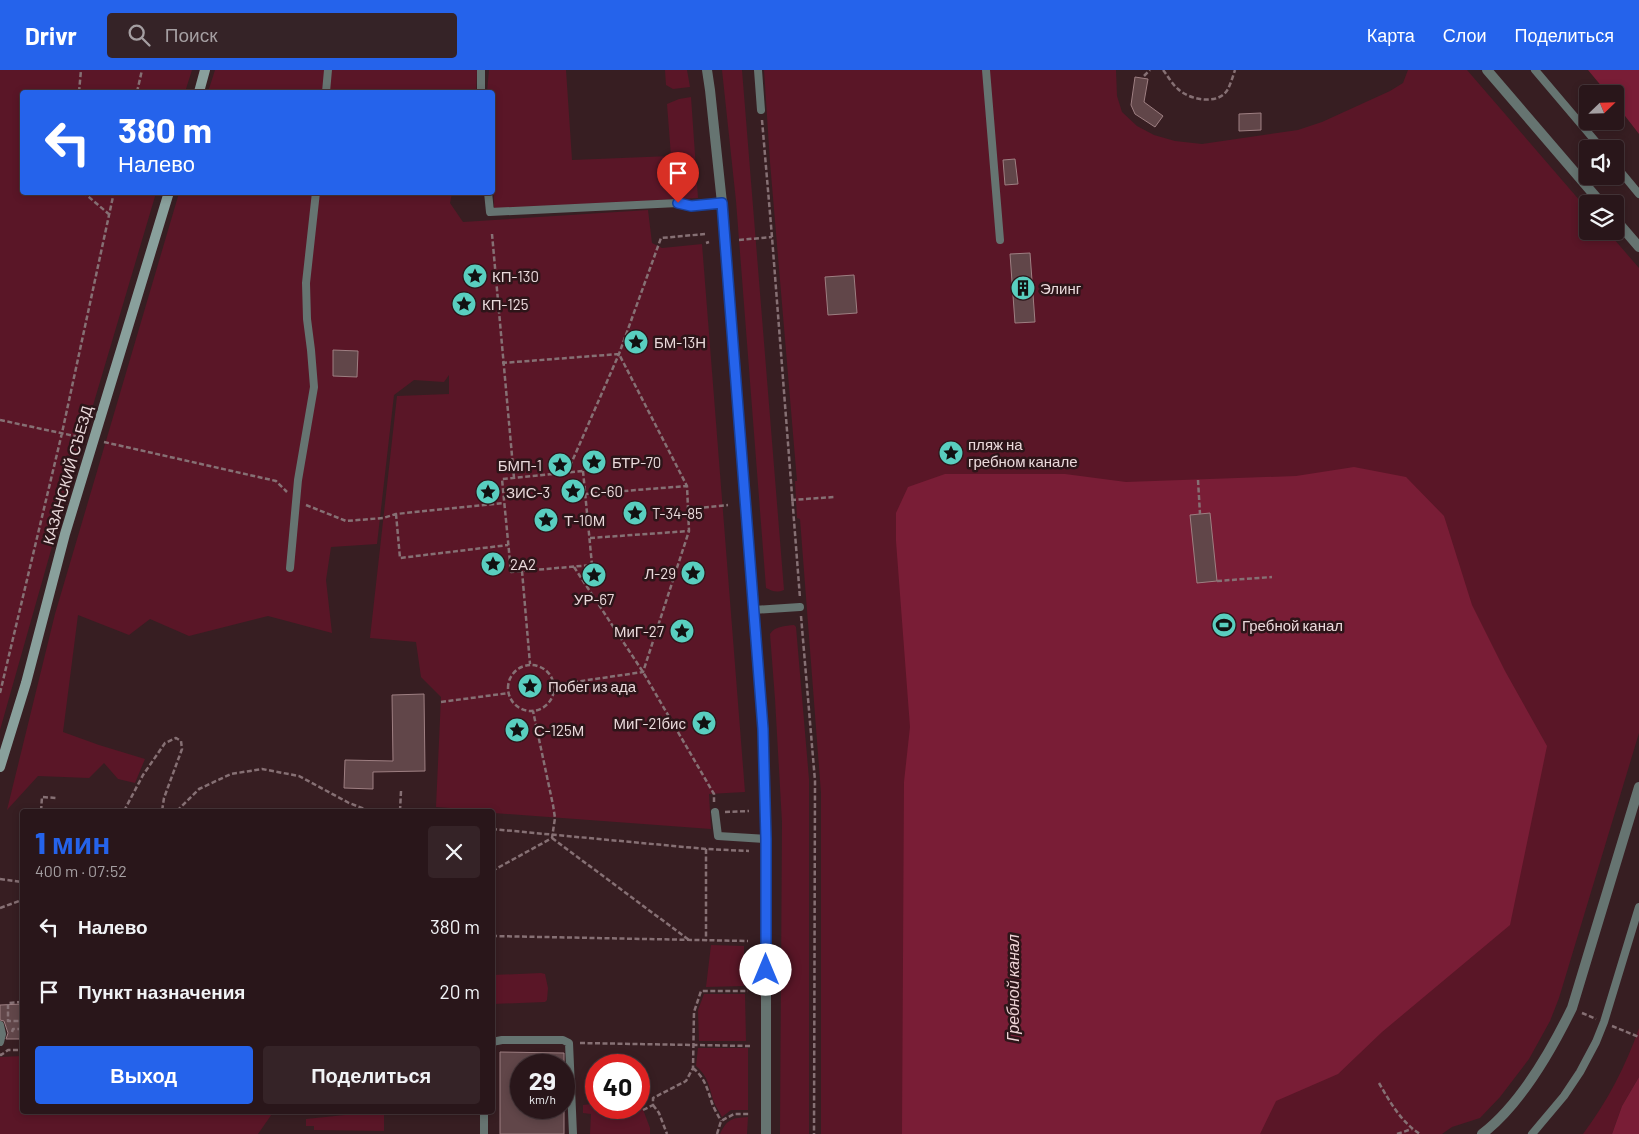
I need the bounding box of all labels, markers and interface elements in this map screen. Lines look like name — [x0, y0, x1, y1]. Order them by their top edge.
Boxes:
search box — [107, 13, 457, 58]
text: Drivr — [25, 21, 77, 50]
icon: search — [125, 21, 153, 49]
text: Поиск — [165, 23, 217, 46]
text: Карта — [1367, 24, 1415, 46]
text: Слои — [1443, 24, 1487, 46]
text: Поделиться — [1515, 24, 1614, 46]
north arrow — [1579, 85, 1624, 130]
map controls — [1579, 85, 1624, 240]
text: 380 m — [118, 108, 212, 150]
icon: left — [35, 110, 100, 175]
button: sound — [1579, 140, 1624, 185]
text: Налево — [118, 150, 195, 176]
pin — [657, 152, 699, 203]
icon: arrive — [664, 159, 692, 187]
button: layers — [1579, 195, 1624, 240]
place icon: КП-130 — [462, 263, 488, 289]
place label: КП-130 — [492, 267, 539, 285]
building icon: Элинг — [1010, 275, 1036, 301]
place label: Элинг — [1040, 279, 1082, 297]
place icon: КП-125 — [451, 291, 477, 317]
place label: КП-125 — [482, 295, 528, 313]
place icon: БМ-13Н — [623, 329, 649, 355]
place label: БМ-13Н — [654, 333, 706, 351]
street label: КАЗАНСКИЙ СЪЕЗД — [39, 403, 95, 547]
place label: пляж на гребном канале — [968, 435, 1077, 470]
place icon: пляж на гребном канале — [938, 440, 964, 466]
place icon: БТР-70 — [581, 449, 607, 475]
place icon: БМП-1 — [547, 452, 573, 478]
place label: БТР-70 — [612, 453, 661, 471]
place label: БМП-1 — [498, 456, 542, 474]
place icon: С-60 — [560, 478, 586, 504]
place icon: ЗИС-3 — [475, 479, 501, 505]
place label: С-60 — [590, 482, 623, 500]
place label: ЗИС-3 — [506, 483, 550, 501]
place icon: T-34-85 — [622, 500, 648, 526]
place label: T-34-85 — [652, 504, 703, 522]
place icon: Т-10М — [533, 507, 559, 533]
place label: Т-10М — [564, 511, 605, 529]
place icon: 2А2 — [480, 551, 506, 577]
place label: 2А2 — [510, 555, 536, 573]
place icon: Л-29 — [680, 560, 706, 586]
place icon: УР-67 — [581, 562, 607, 588]
place label: Л-29 — [644, 564, 676, 582]
place label: УР-67 — [574, 590, 614, 608]
sports icon: Гребной канал — [1211, 612, 1237, 638]
place label: Гребной канал — [1242, 616, 1343, 634]
place icon: МиГ-27 — [669, 618, 695, 644]
place label: МиГ-27 — [614, 622, 664, 640]
place icon: Побег из ада — [517, 673, 543, 699]
place label: Побег из ада — [548, 677, 637, 695]
place icon: МиГ-21бис — [691, 710, 717, 736]
place label: МиГ-21бис — [614, 714, 686, 732]
place icon: С-125М — [504, 717, 530, 743]
place label: С-125М — [534, 721, 584, 739]
text: 1 мин — [35, 824, 110, 860]
button: close — [428, 826, 480, 878]
text: 400 m · 07:52 — [35, 861, 127, 880]
icon: left — [35, 913, 63, 941]
text: Налево — [78, 915, 148, 938]
text: 380 m — [430, 915, 480, 938]
water label: Гребной канал — [1003, 934, 1022, 1042]
position arrow — [739, 943, 791, 995]
icon: arrive — [35, 978, 63, 1006]
text: Пункт назначения — [78, 980, 245, 1003]
text: 20 m — [440, 980, 480, 1003]
button: Выход — [35, 1046, 253, 1104]
button: Поделиться — [263, 1046, 480, 1104]
speed limit sign: 40 — [585, 1054, 650, 1119]
text: 29 — [529, 1065, 556, 1095]
text: km/h — [529, 1092, 556, 1106]

